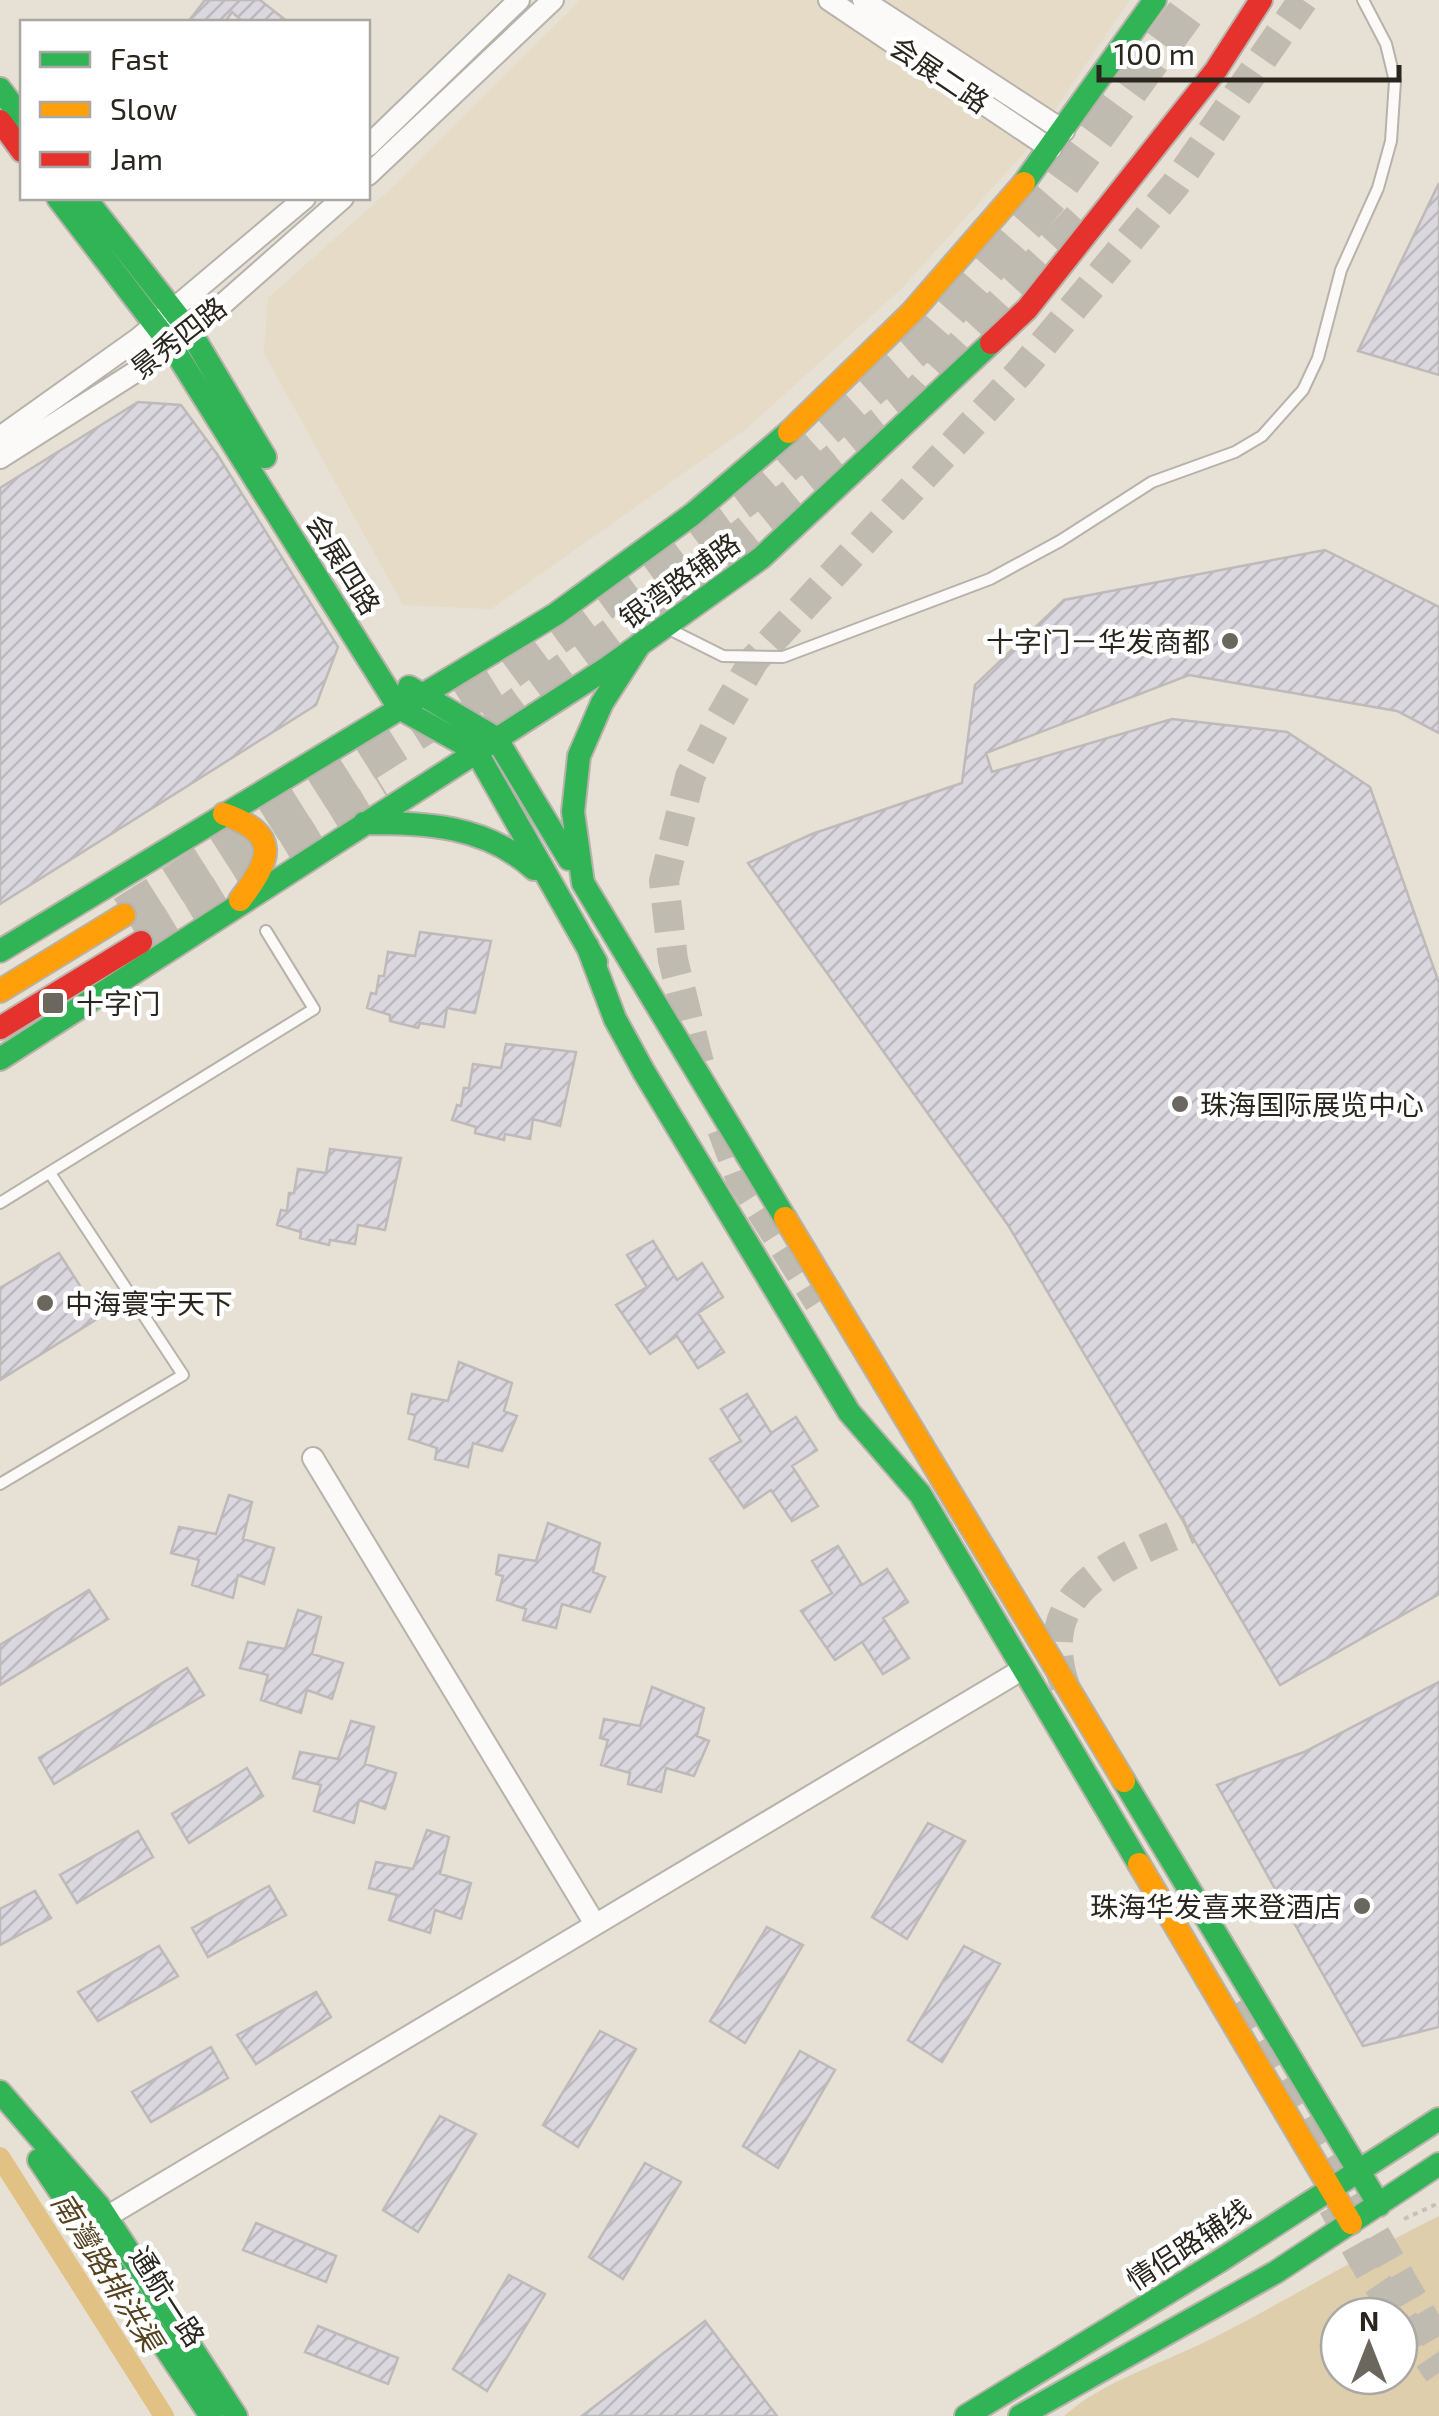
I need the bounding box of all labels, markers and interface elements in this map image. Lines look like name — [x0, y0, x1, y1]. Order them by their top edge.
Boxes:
legend — [20, 20, 370, 200]
scale bar — [1099, 20, 1399, 82]
street label: 会展二路 — [884, 29, 996, 119]
text: 100 m — [1114, 35, 1195, 71]
text: Fast — [110, 40, 169, 76]
text: Slow — [110, 90, 177, 126]
text: Jam — [110, 140, 163, 176]
street label: 景秀四路 — [123, 289, 233, 385]
street label: 会展四路 — [300, 507, 388, 621]
street label: 银湾路辅路 — [612, 525, 746, 635]
place label: 十字门－华发商都 — [986, 624, 1210, 658]
marker: 十字门－华发商都 — [1219, 630, 1241, 652]
place label: 十字门 — [76, 986, 160, 1020]
marker: 十字门 — [40, 990, 66, 1016]
place label: 珠海国际展览中心 — [1200, 1087, 1424, 1121]
marker: 珠海国际展览中心 — [1169, 1093, 1191, 1115]
place label: 中海寰宇天下 — [65, 1286, 233, 1320]
marker: 中海寰宇天下 — [34, 1292, 56, 1314]
place label: 珠海华发喜来登酒店 — [1090, 1889, 1342, 1923]
marker: 珠海华发喜来登酒店 — [1351, 1895, 1373, 1917]
water label: 南灣路排洪渠 — [45, 2185, 173, 2360]
street label: 情侣路辅线 — [1120, 2192, 1256, 2296]
street label: 通航一路 — [123, 2240, 213, 2352]
north arrow — [1319, 2296, 1419, 2396]
text: N — [1359, 2303, 1379, 2337]

